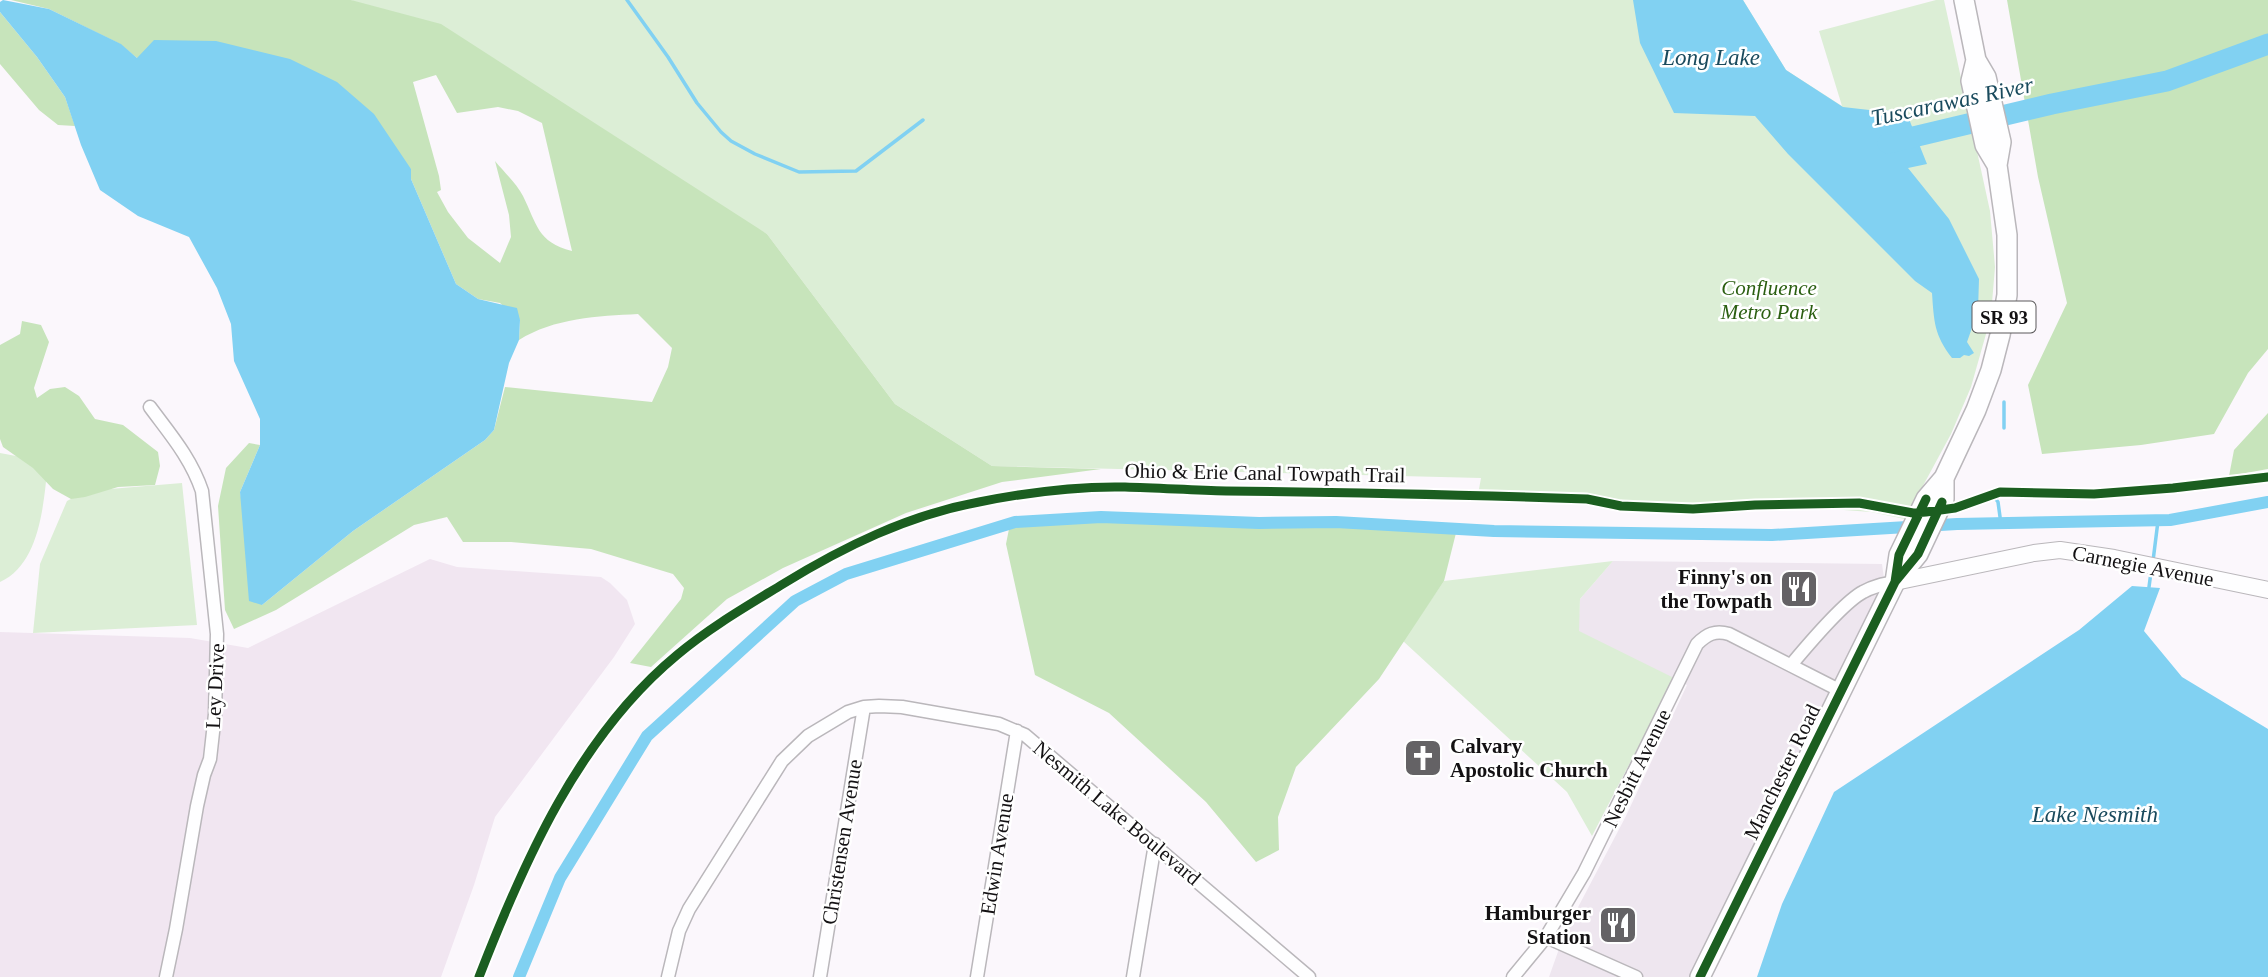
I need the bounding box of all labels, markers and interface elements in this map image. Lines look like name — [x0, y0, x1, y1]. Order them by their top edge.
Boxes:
water label: Long Lake — [1661, 45, 1760, 70]
water label: Tuscarawas River — [1869, 72, 2037, 131]
park label: Confluence Metro Park — [1720, 276, 1818, 324]
road number: SR 93 — [1972, 302, 2036, 332]
street label: Ohio & Erie Canal Towpath Trail — [1124, 459, 1406, 487]
street label: Carnegie Avenue — [2070, 541, 2216, 591]
place label: Finny's on the Towpath — [1661, 565, 1772, 613]
restaurant icon: Finny's on the Towpath — [1778, 568, 1820, 610]
street label: Ley Drive — [201, 643, 229, 729]
street label: Manchester Road — [1739, 700, 1825, 844]
street label: Nesbitt Avenue — [1598, 705, 1676, 831]
place label: Calvary Apostolic Church — [1450, 734, 1608, 782]
street label: Nesmith Lake Boulevard — [1028, 736, 1206, 890]
church icon: Calvary Apostolic Church — [1402, 737, 1444, 779]
street label: Christensen Avenue — [817, 758, 867, 926]
street label: Edwin Avenue — [976, 792, 1018, 916]
water label: Lake Nesmith — [2031, 802, 2158, 827]
place label: Hamburger Station — [1485, 901, 1591, 949]
restaurant icon: Hamburger Station — [1597, 904, 1639, 946]

